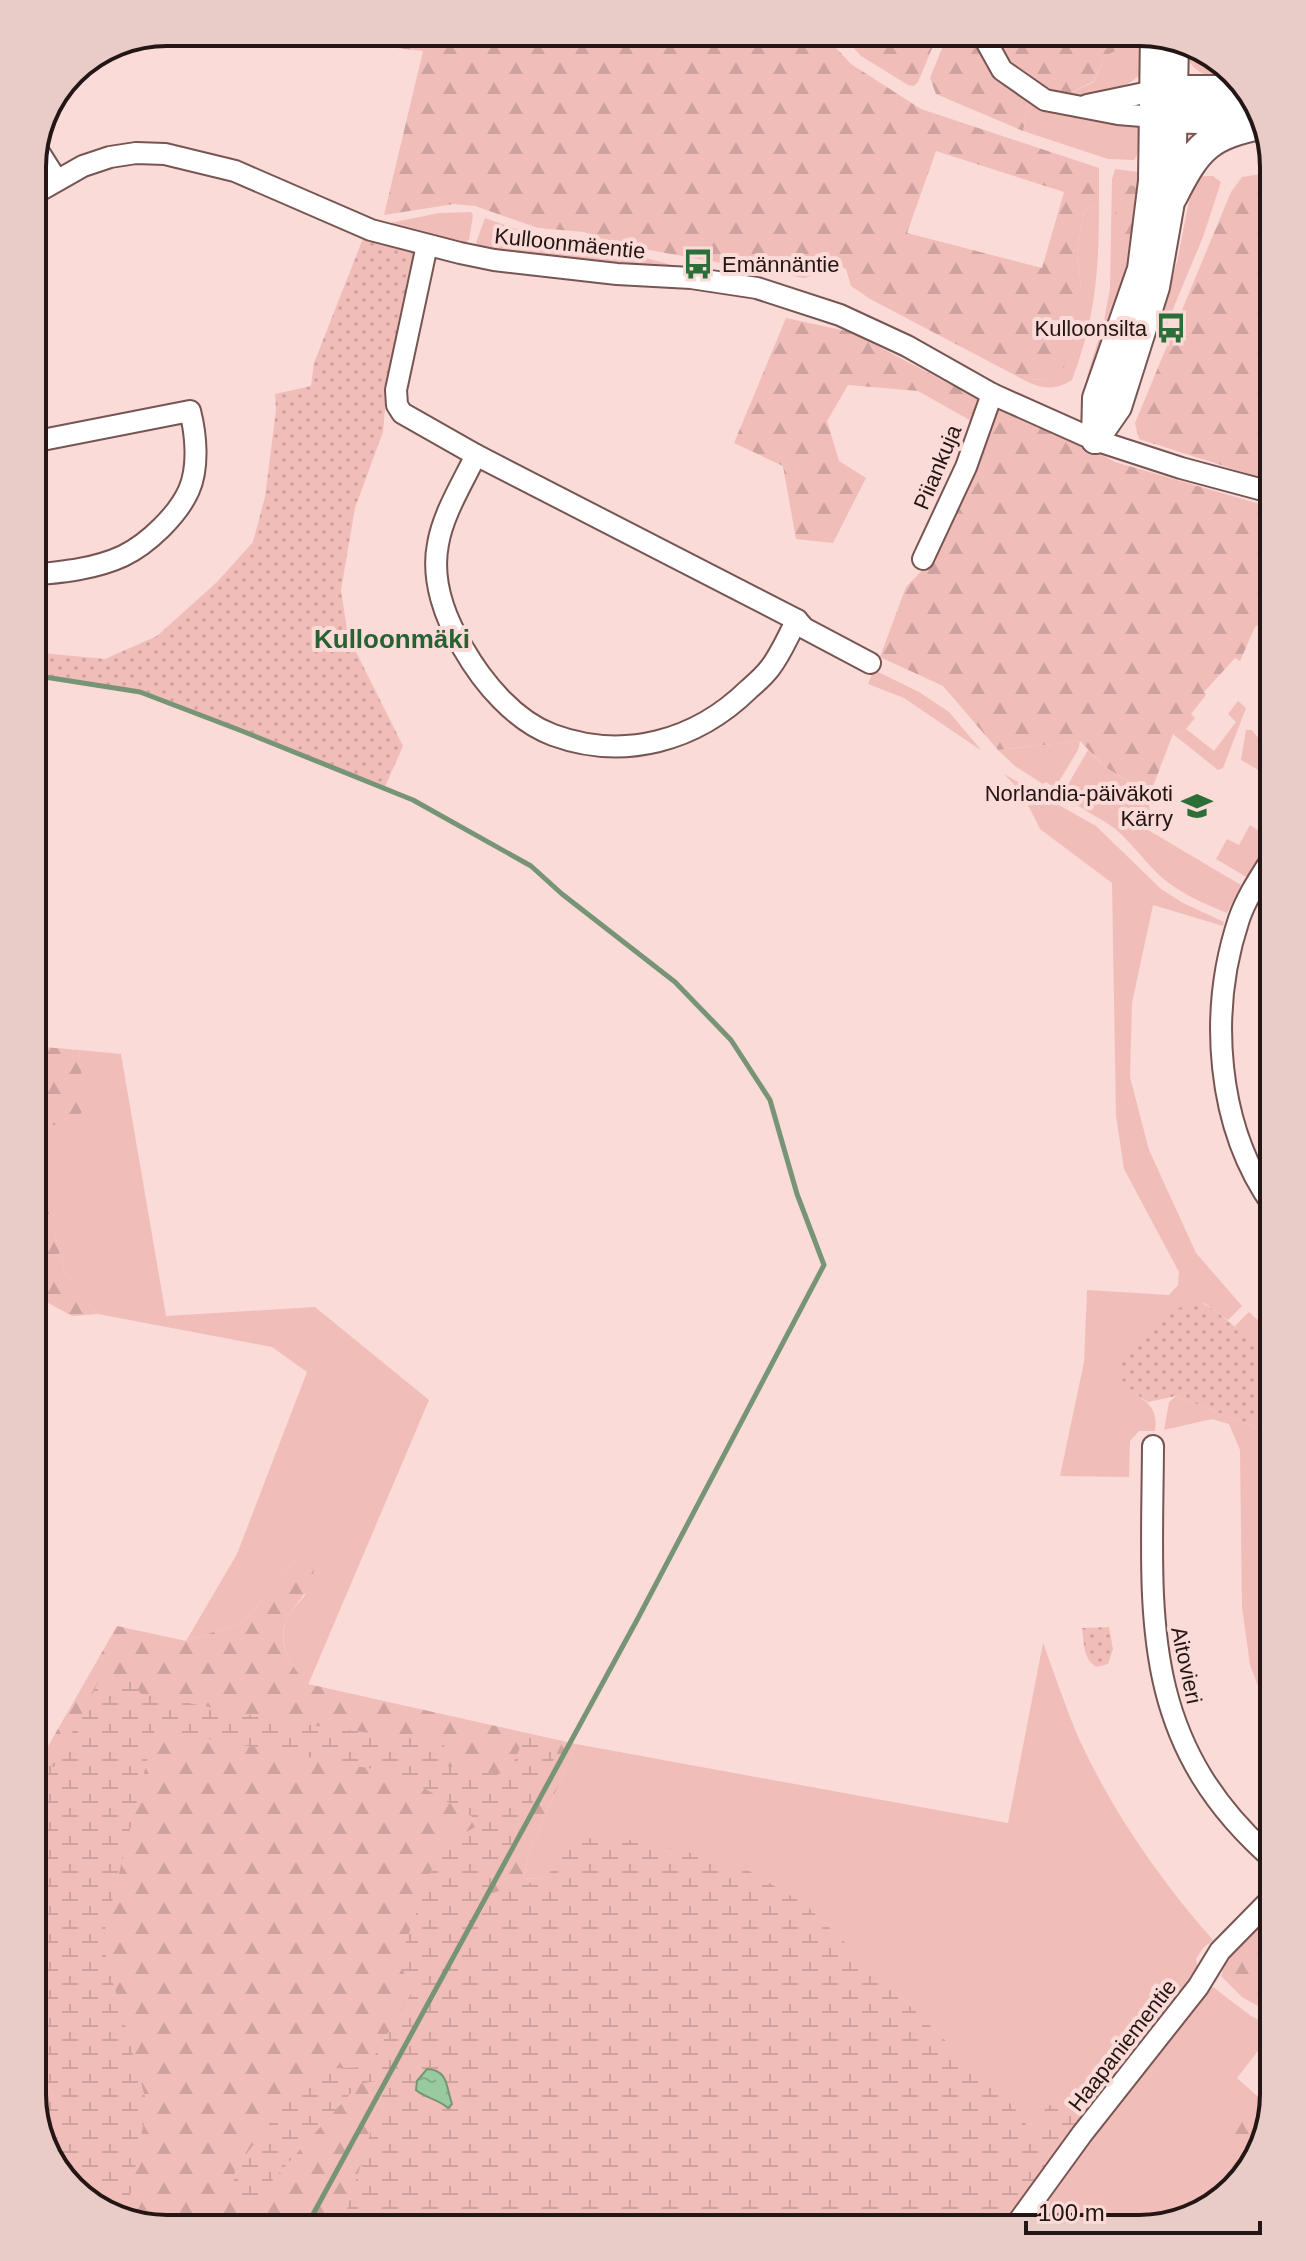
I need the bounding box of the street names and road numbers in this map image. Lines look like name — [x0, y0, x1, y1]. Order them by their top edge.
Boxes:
street label: Kulloonmäentie — [493, 223, 647, 264]
street label: Piiankuja — [909, 421, 967, 513]
street label: Aitovieri — [1166, 1624, 1207, 1706]
street label: Haapaniementie — [1063, 1974, 1182, 2116]

